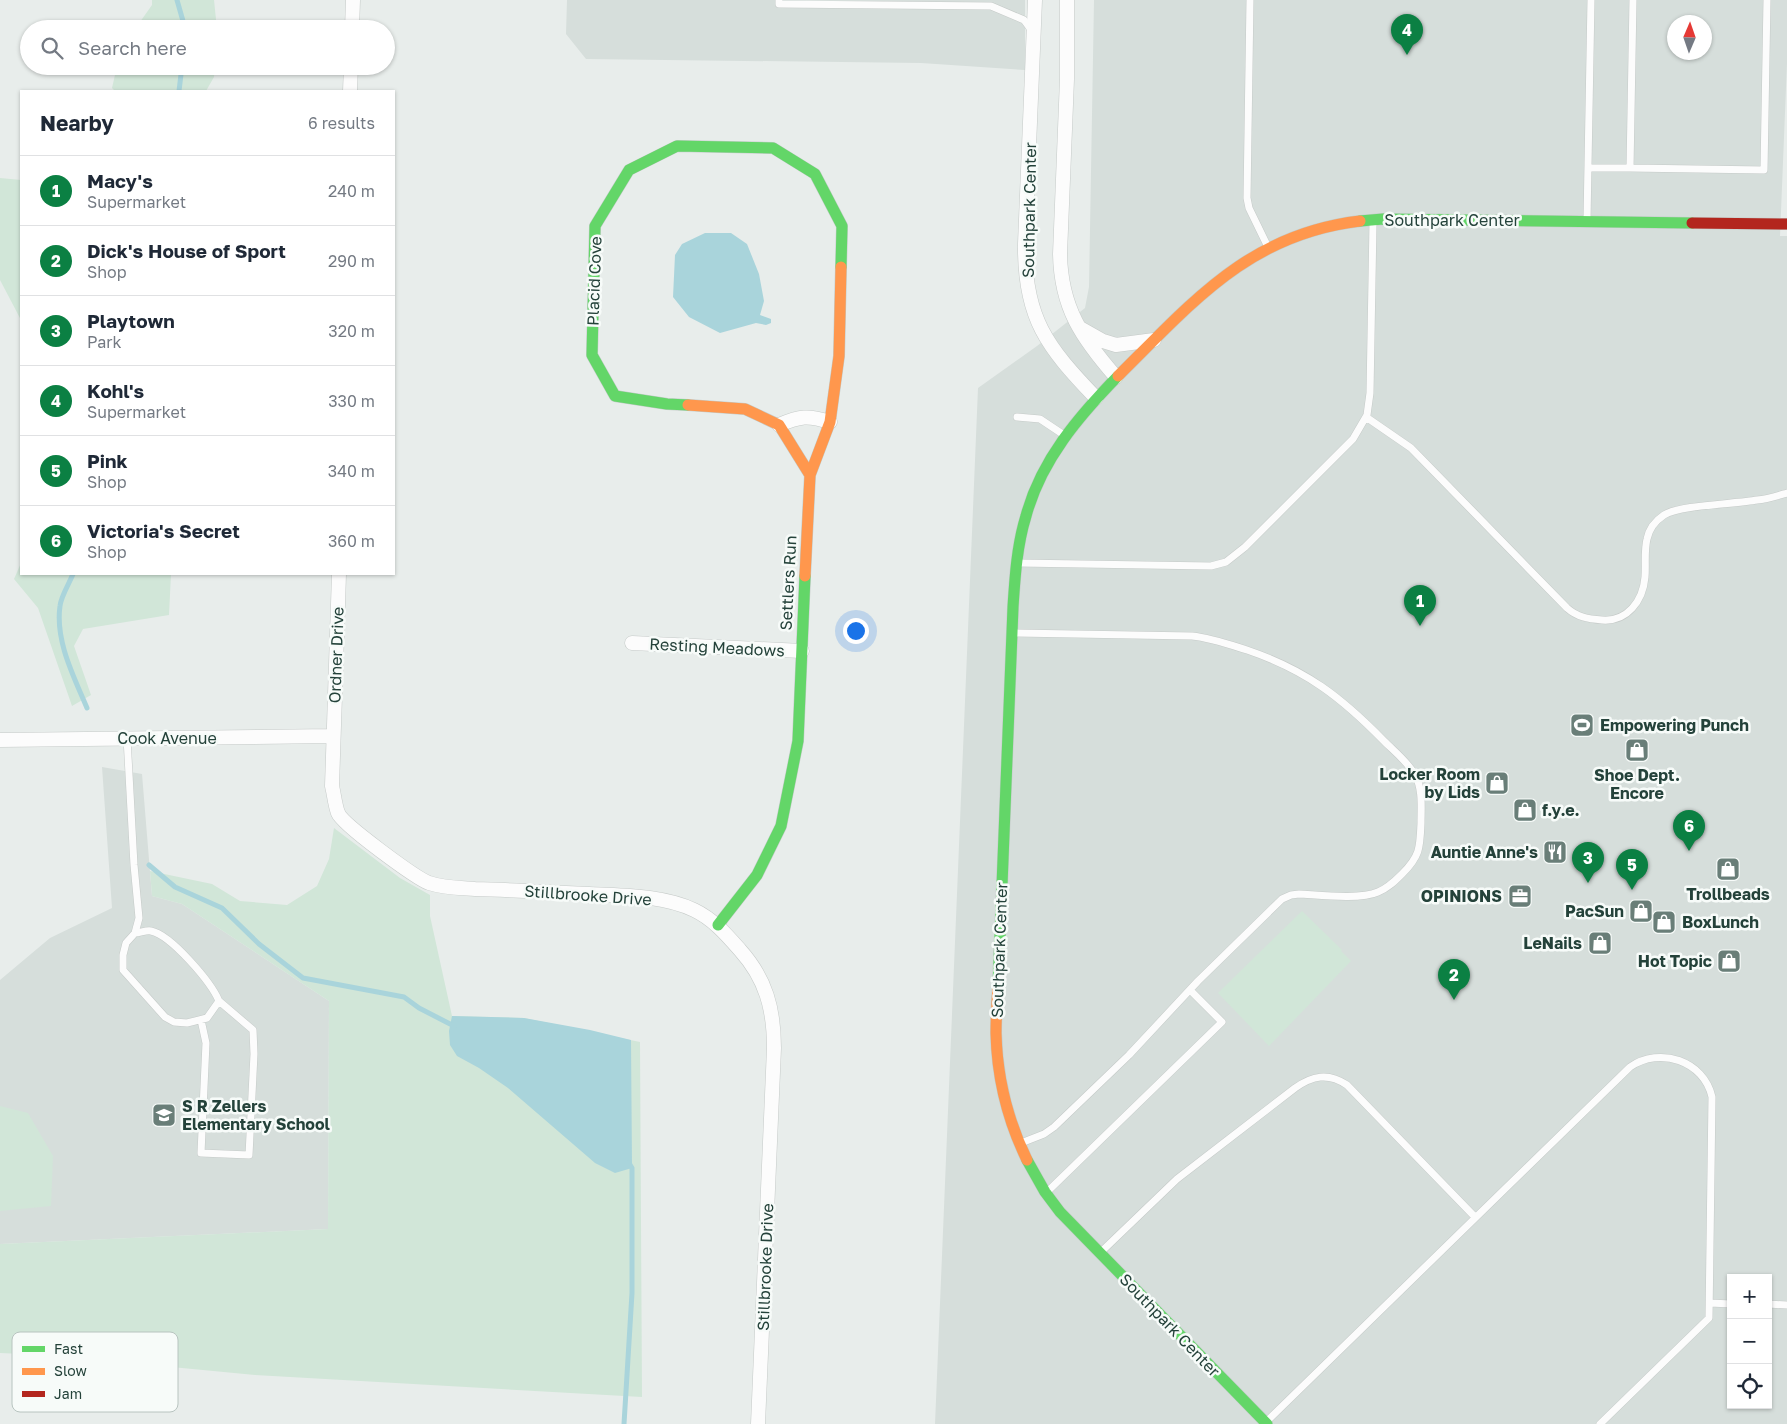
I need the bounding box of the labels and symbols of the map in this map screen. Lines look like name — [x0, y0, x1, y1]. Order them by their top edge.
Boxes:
pin: 4 — [1391, 14, 1423, 55]
north arrow — [1667, 15, 1712, 60]
street label: Southpark Center — [1018, 142, 1040, 278]
street label: Southpark Center — [1384, 210, 1520, 230]
street label: Placid Cove — [582, 236, 606, 326]
street label: Settlers Run — [776, 535, 800, 631]
pin: 1 — [1404, 585, 1436, 626]
street label: Ordner Drive — [324, 606, 348, 704]
your location — [843, 618, 869, 644]
street label: Resting Meadows — [649, 633, 785, 661]
sports icon: Empowering Punch — [1569, 712, 1595, 738]
place label: Empowering Punch — [1600, 715, 1749, 735]
street label: Cook Avenue — [117, 728, 217, 748]
shop icon: Shoe Dept. Encore — [1624, 737, 1650, 763]
place label: Locker Room by Lids — [1379, 764, 1480, 802]
place label: Shoe Dept. Encore — [1594, 765, 1680, 803]
shop icon: Locker Room by Lids — [1484, 770, 1510, 796]
shop icon: f.y.e. — [1512, 797, 1538, 823]
place label: f.y.e. — [1542, 800, 1580, 820]
pin: 6 — [1673, 810, 1705, 851]
restaurant icon: Auntie Anne's — [1542, 839, 1568, 865]
place label: Auntie Anne's — [1431, 842, 1538, 862]
pin: 3 — [1572, 842, 1604, 883]
pin: 5 — [1616, 849, 1648, 890]
shop icon: Trollbeads — [1715, 856, 1741, 882]
street label: Stillbrooke Drive — [524, 881, 652, 909]
street label: Southpark Center — [987, 882, 1011, 1018]
office icon: OPINIONS — [1507, 883, 1533, 909]
place label: Trollbeads — [1686, 884, 1770, 904]
place label: OPINIONS — [1421, 886, 1502, 906]
shop icon: PacSun — [1628, 898, 1654, 924]
place label: PacSun — [1565, 901, 1624, 921]
shop icon: BoxLunch — [1651, 909, 1677, 935]
place label: BoxLunch — [1682, 912, 1759, 932]
shop icon: LeNails — [1587, 930, 1613, 956]
place label: LeNails — [1523, 933, 1582, 953]
shop icon: Hot Topic — [1716, 948, 1742, 974]
place label: Hot Topic — [1638, 951, 1712, 971]
pin: 2 — [1438, 959, 1470, 1000]
place label: S R Zellers Elementary School — [182, 1096, 331, 1134]
school or university icon: S R Zellers Elementary School — [151, 1102, 177, 1128]
street label: Stillbrooke Drive — [753, 1203, 777, 1331]
street label: Southpark Center — [1116, 1269, 1224, 1381]
legend — [12, 1332, 178, 1412]
text: Fast — [54, 1340, 83, 1357]
text: Slow — [54, 1362, 87, 1379]
text: Jam — [54, 1385, 82, 1402]

